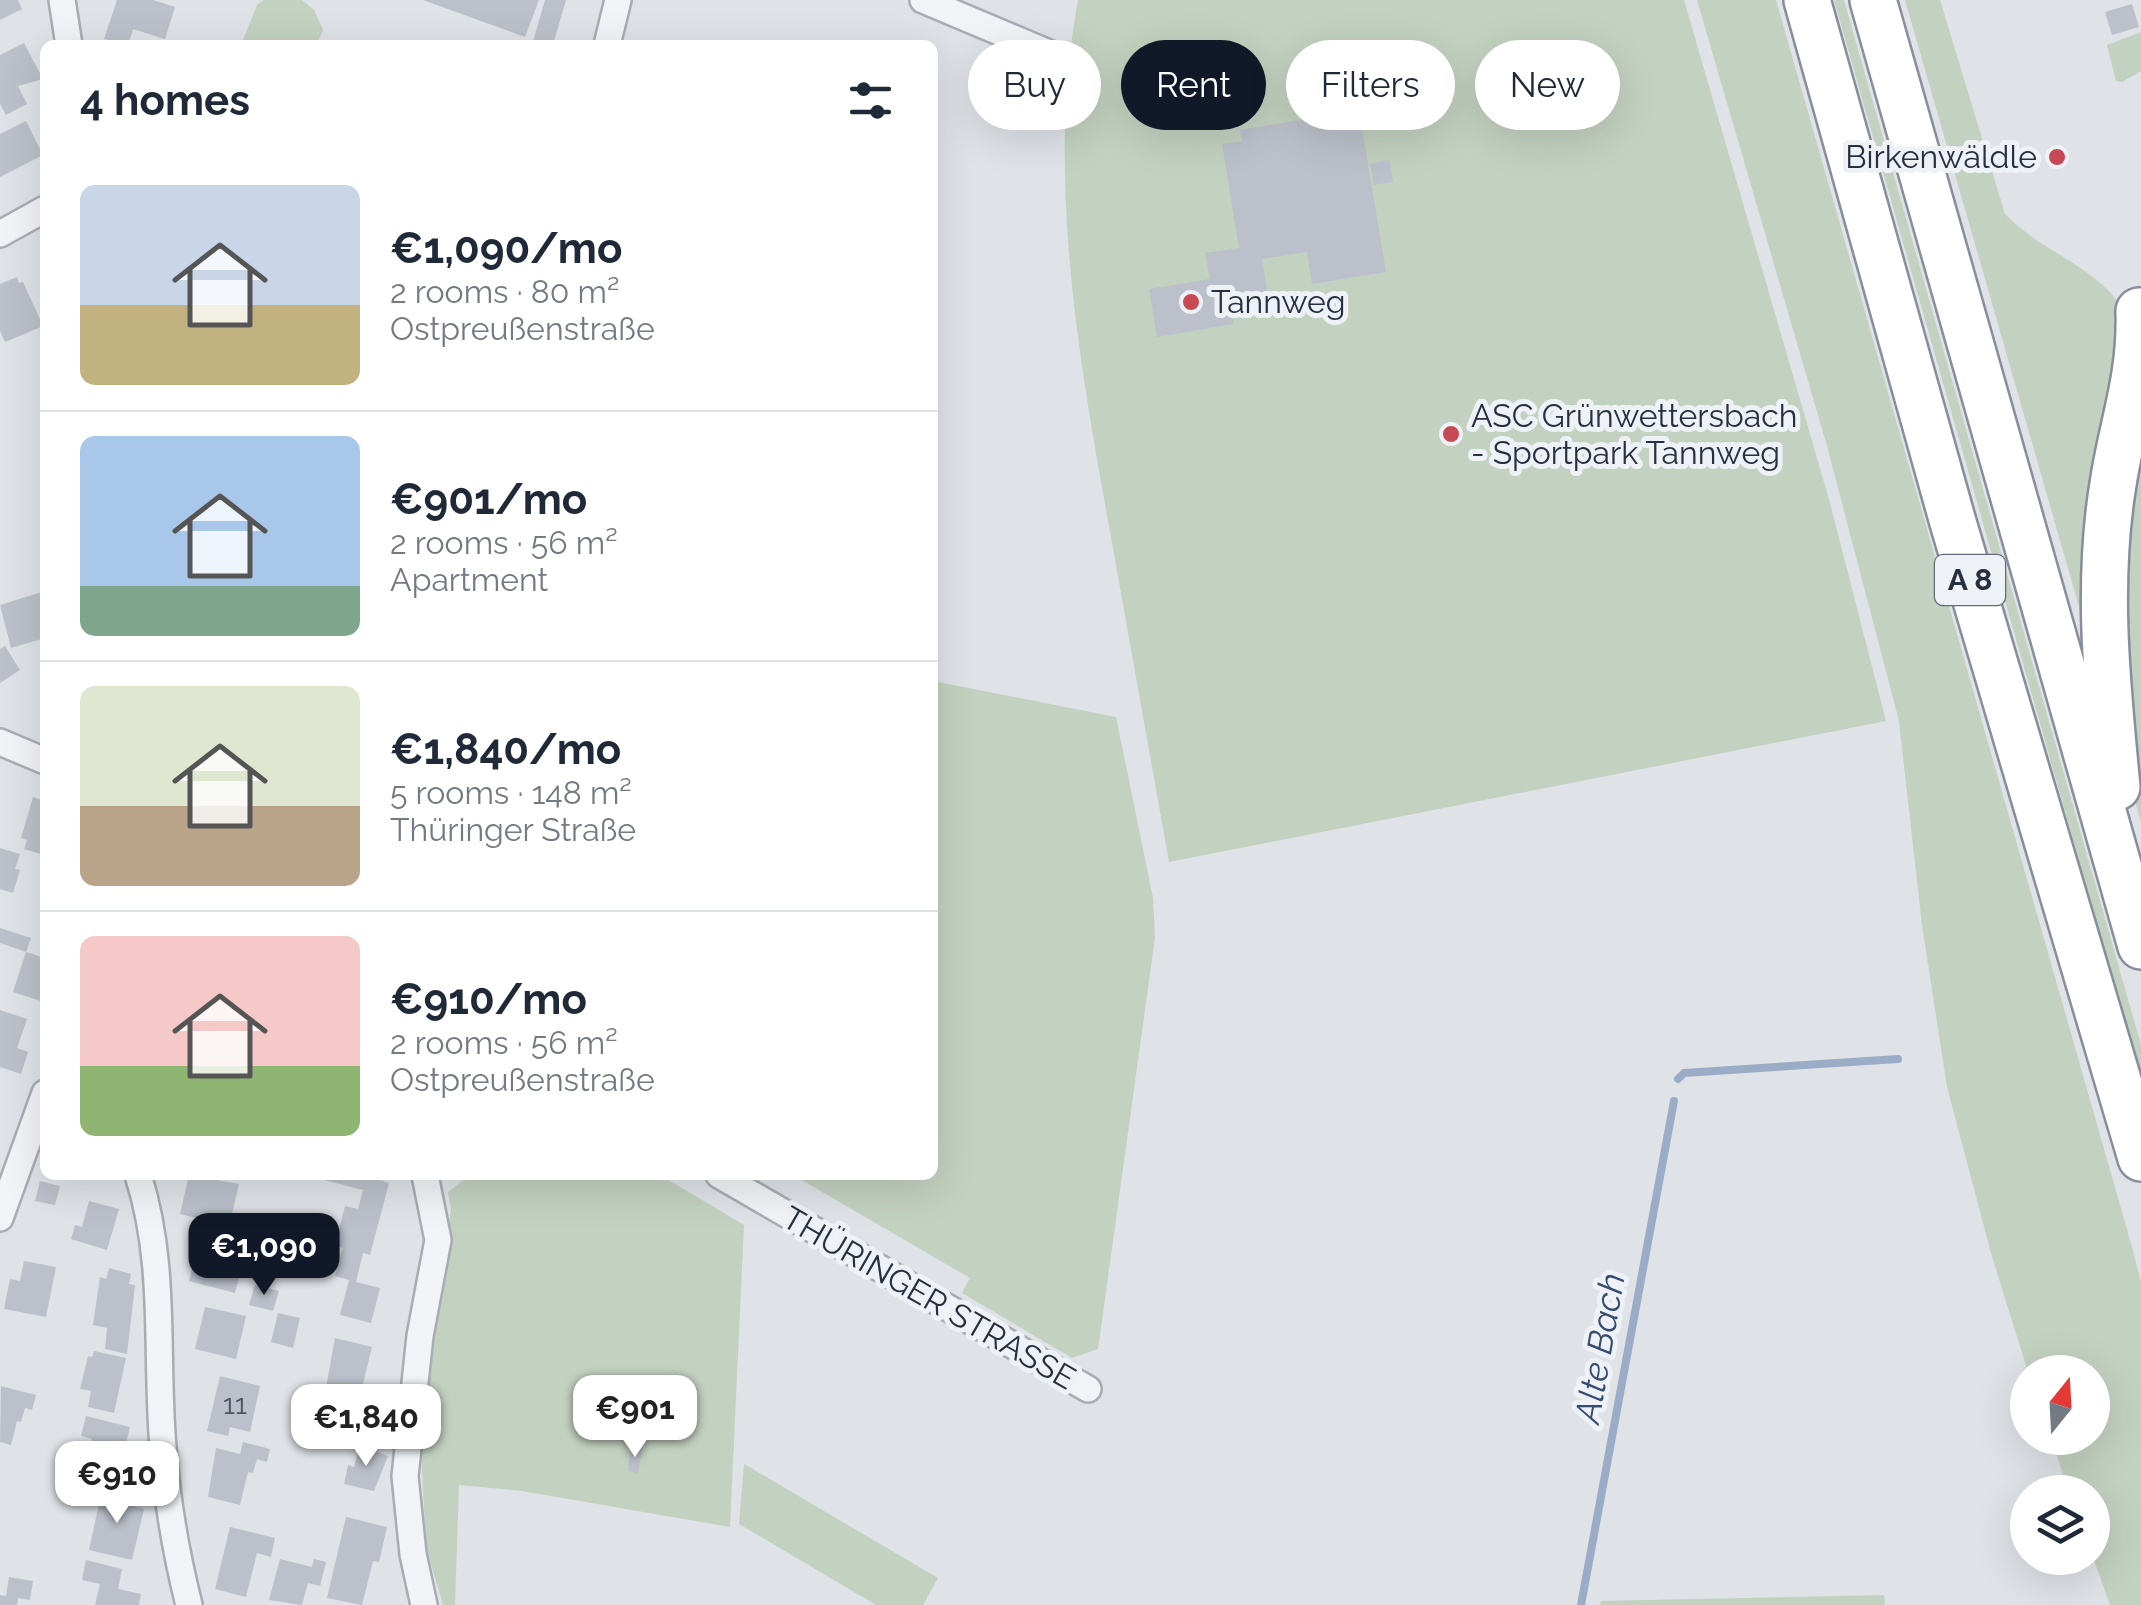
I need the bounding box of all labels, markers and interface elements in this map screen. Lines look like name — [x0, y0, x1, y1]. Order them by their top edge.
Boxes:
chip: Buy — [968, 40, 1101, 130]
chip: Rent — [1121, 40, 1266, 130]
chip: Filters — [1286, 40, 1455, 130]
chip: New — [1475, 40, 1620, 130]
icon: filters — [843, 73, 898, 128]
text: 4 homes — [80, 76, 250, 125]
place label: Birkenwäldle — [1845, 138, 2037, 175]
marker: Birkenwäldle — [2046, 146, 2068, 168]
text: €1,090/mo — [390, 224, 622, 273]
icon: home — [160, 225, 280, 345]
text: 2 rooms · 80 m² — [390, 273, 619, 310]
place label: Tannweg — [1211, 283, 1346, 320]
marker: Tannweg — [1180, 291, 1202, 313]
text: Ostpreußenstraße — [390, 310, 655, 347]
place label: ASC Grünwettersbach - Sportpark Tannweg — [1471, 397, 1797, 471]
marker: ASC Grünwettersbach - Sportpark Tannweg — [1440, 423, 1462, 445]
text: €901/mo — [390, 475, 587, 524]
icon: home — [160, 476, 280, 596]
text: 2 rooms · 56 m² — [390, 524, 618, 561]
road number: A 8 — [1935, 555, 2005, 605]
text: Apartment — [390, 561, 548, 598]
text: €1,840/mo — [390, 725, 621, 774]
icon: home — [160, 726, 280, 846]
text: 5 rooms · 148 m² — [390, 774, 632, 811]
text: Thüringer Straße — [390, 811, 636, 848]
text: €910/mo — [390, 975, 587, 1024]
icon: home — [160, 976, 280, 1096]
text: 2 rooms · 56 m² — [390, 1024, 618, 1061]
text: Ostpreußenstraße — [390, 1061, 655, 1098]
street label: THÜRINGER STRASSE — [776, 1199, 1082, 1396]
pin: €1,090 — [183, 1213, 345, 1298]
text: €1,090 — [211, 1227, 317, 1264]
water label: Alte Bach — [1566, 1270, 1633, 1428]
north arrow — [2010, 1355, 2110, 1455]
map controls — [2010, 1355, 2110, 1575]
pin: €901 — [576, 1375, 694, 1460]
pin: €1,840 — [285, 1384, 447, 1469]
house number: 11 — [223, 1388, 247, 1421]
text: €901 — [595, 1389, 675, 1426]
text: €1,840 — [313, 1398, 419, 1435]
pin: €910 — [58, 1441, 176, 1526]
text: €910 — [77, 1455, 157, 1492]
button: layers — [2010, 1475, 2110, 1575]

